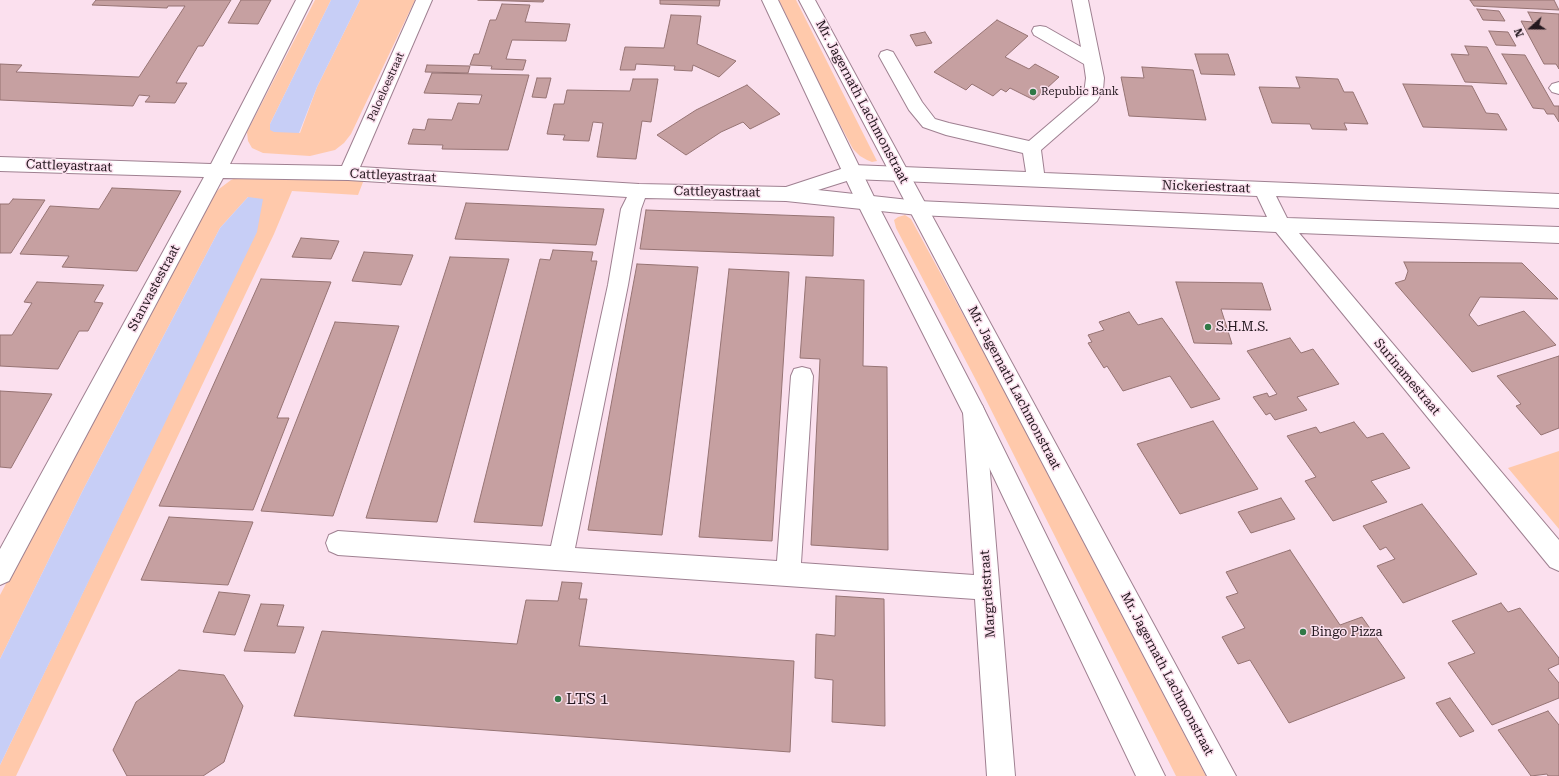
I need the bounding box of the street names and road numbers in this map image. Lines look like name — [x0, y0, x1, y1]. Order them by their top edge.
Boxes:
street label: Mr. Jagernath Lachmonstraat — [812, 17, 912, 187]
street label: Paloeloestraat — [365, 50, 407, 124]
street label: Cattleyastraat — [26, 157, 112, 175]
street label: Cattleyastraat — [349, 166, 437, 186]
street label: Nickeriestraat — [1162, 178, 1250, 196]
street label: Cattleyastraat — [674, 183, 760, 201]
street label: Stanvastestraat — [125, 242, 183, 334]
street label: Mr. Jagernath Lachmonstraat — [964, 303, 1064, 473]
street label: Surinamestraat — [1370, 336, 1444, 418]
street label: Margrietstraat — [977, 549, 999, 639]
street label: Mr. Jagernath Lachmonstraat — [1117, 589, 1217, 759]

